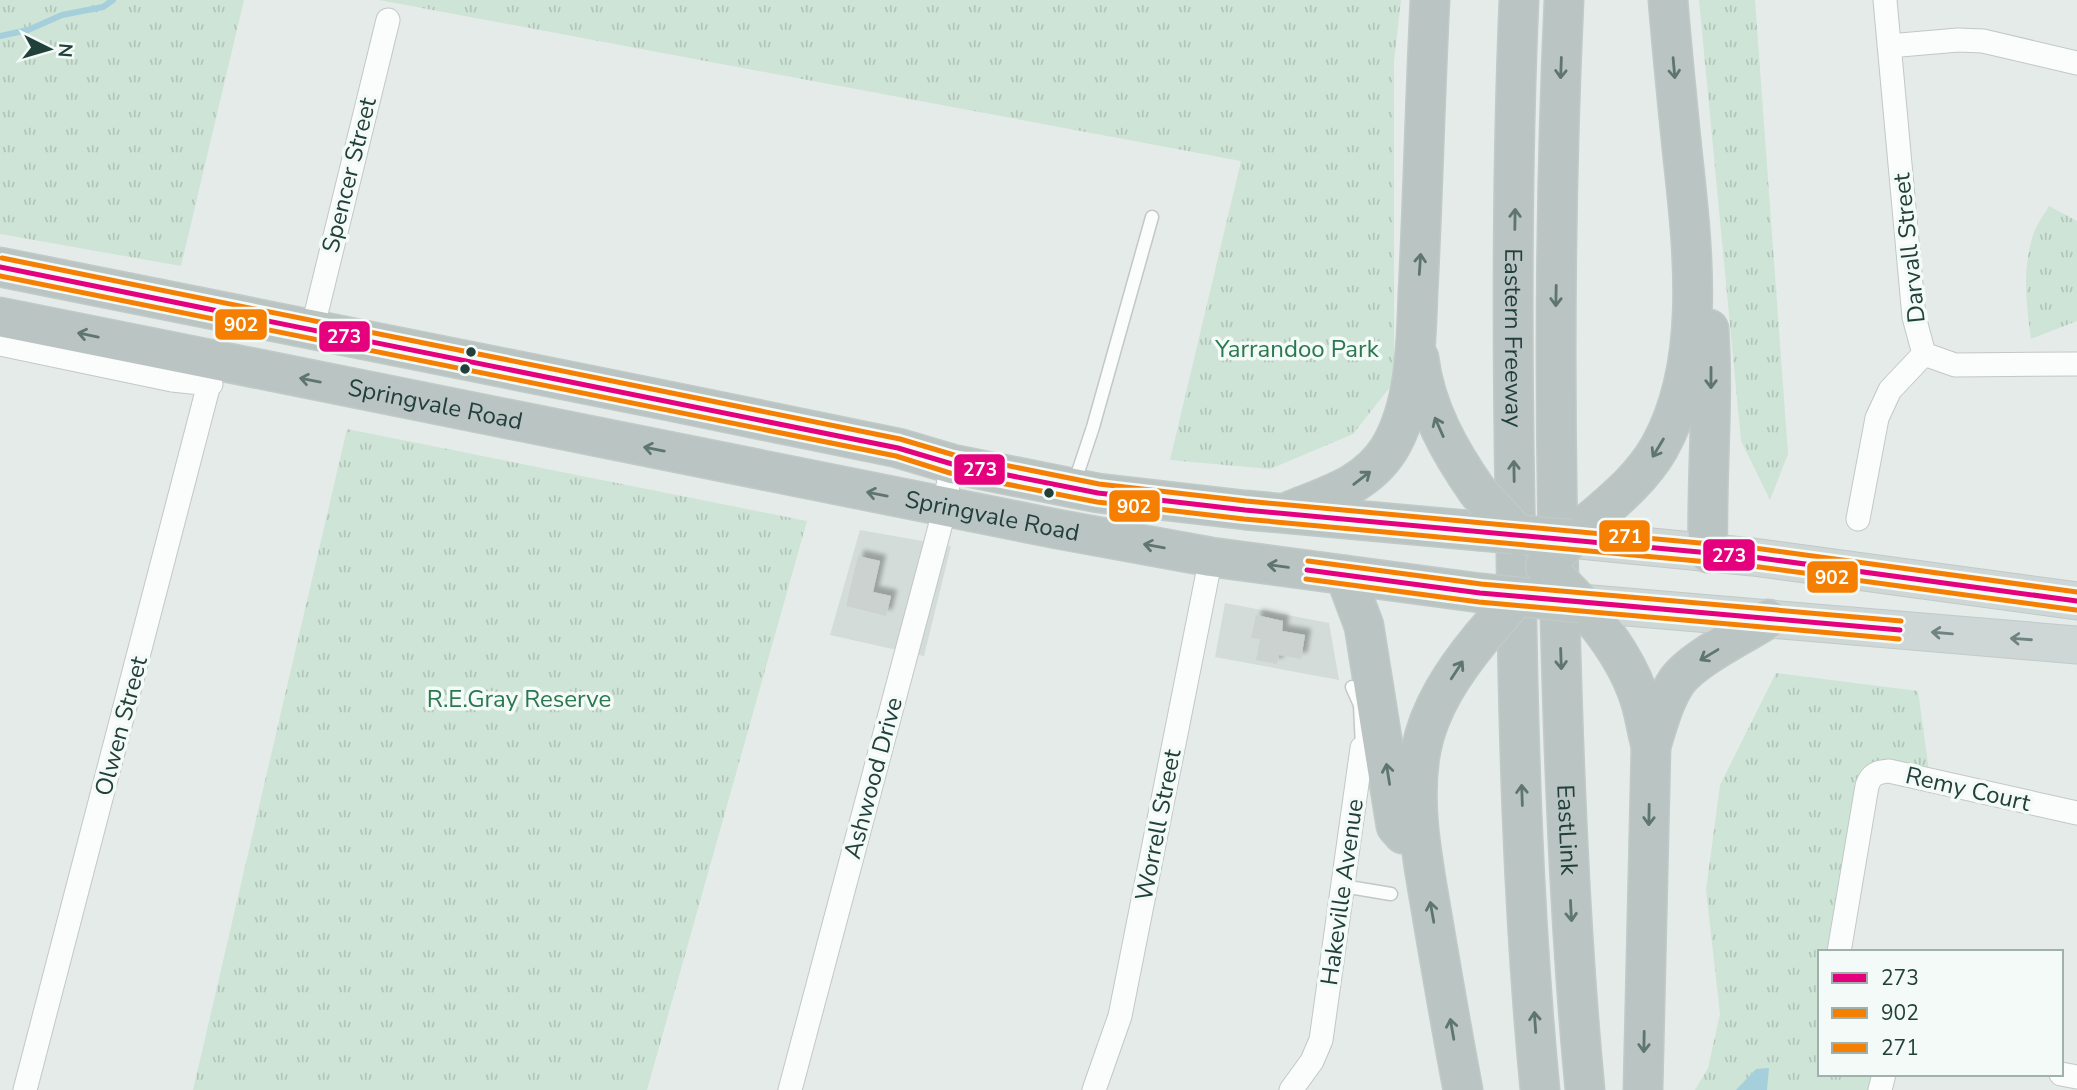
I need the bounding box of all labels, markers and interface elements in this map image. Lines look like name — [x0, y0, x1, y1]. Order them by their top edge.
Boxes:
north arrow — [14, 14, 84, 84]
text: N — [51, 42, 79, 59]
one-way arrow — [1554, 56, 1567, 79]
one-way arrow — [1668, 56, 1681, 79]
street label: Spencer Street — [314, 93, 384, 256]
street label: Darvall Street — [1885, 171, 1933, 325]
one-way arrow — [1508, 207, 1522, 230]
street label: Eastern Freeway — [1497, 248, 1530, 428]
one-way arrow — [1414, 253, 1427, 276]
one-way arrow — [1549, 284, 1563, 307]
line badge: 902 — [214, 308, 268, 341]
text: 902 — [224, 312, 258, 338]
line badge: 273 — [318, 320, 371, 353]
text: 273 — [327, 324, 361, 350]
one-way arrow — [77, 327, 100, 341]
park label: Yarrandoo Park — [1214, 333, 1380, 365]
unlabelled marker — [464, 345, 478, 359]
unlabelled marker — [458, 362, 472, 376]
one-way arrow — [1704, 366, 1718, 389]
street label: Springvale Road — [345, 371, 525, 437]
one-way arrow — [299, 373, 322, 387]
one-way arrow — [1432, 417, 1445, 438]
one-way arrow — [1651, 437, 1665, 457]
one-way arrow — [643, 442, 666, 456]
line badge: 273 — [953, 453, 1006, 486]
text: 273 — [963, 457, 997, 483]
one-way arrow — [1507, 459, 1521, 482]
one-way arrow — [1352, 470, 1371, 485]
street label: Springvale Road — [902, 483, 1082, 549]
one-way arrow — [866, 486, 889, 500]
unlabelled marker — [1042, 486, 1056, 500]
line badge: 902 — [1108, 489, 1161, 523]
text: 902 — [1117, 494, 1151, 520]
line badge: 271 — [1598, 519, 1651, 553]
text: 271 — [1608, 524, 1642, 550]
line badge: 273 — [1702, 538, 1756, 572]
one-way arrow — [1143, 539, 1166, 553]
text: 273 — [1712, 543, 1746, 569]
one-way arrow — [1267, 559, 1290, 572]
line badge: 902 — [1806, 560, 1859, 594]
text: 902 — [1815, 565, 1849, 591]
one-way arrow — [1931, 626, 1953, 639]
one-way arrow — [2009, 633, 2032, 646]
one-way arrow — [1555, 647, 1568, 670]
one-way arrow — [1700, 648, 1720, 662]
street label: Olwen Street — [87, 652, 155, 799]
one-way arrow — [1449, 661, 1464, 680]
park label: R.E.Gray Reserve — [427, 683, 611, 715]
street label: Ashwood Drive — [836, 694, 910, 862]
street label: Worrell Street — [1128, 746, 1189, 904]
street label: Remy Court — [1902, 759, 2034, 819]
one-way arrow — [1381, 763, 1394, 786]
one-way arrow — [1515, 784, 1528, 807]
street label: EastLink — [1549, 784, 1585, 877]
street label: Hakeville Avenue — [1313, 797, 1371, 987]
one-way arrow — [1642, 803, 1656, 826]
one-way arrow — [1565, 899, 1578, 922]
one-way arrow — [1425, 902, 1438, 924]
legend — [1818, 950, 2063, 1076]
text: 273 — [1881, 964, 1919, 992]
text: 902 — [1881, 999, 1919, 1027]
one-way arrow — [1528, 1011, 1541, 1034]
one-way arrow — [1445, 1018, 1458, 1041]
one-way arrow — [1637, 1030, 1651, 1053]
text: 271 — [1881, 1034, 1919, 1062]

